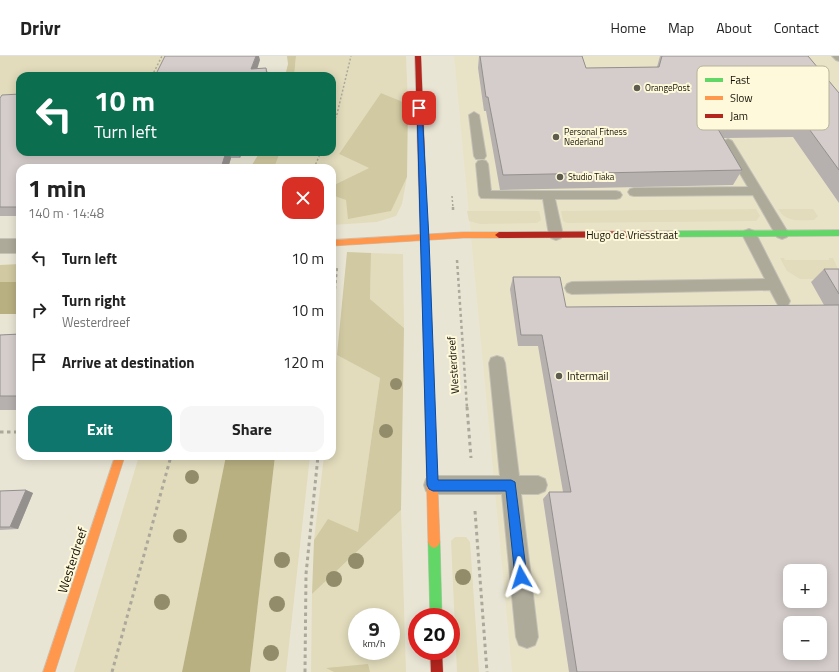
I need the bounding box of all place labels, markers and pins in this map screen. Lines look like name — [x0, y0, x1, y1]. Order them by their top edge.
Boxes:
place label: OrangePost — [645, 81, 691, 94]
marker: OrangePost — [632, 83, 642, 93]
pin — [402, 91, 436, 125]
place label: Personal Fitness Nederland — [564, 125, 627, 148]
marker: Personal Fitness Nederland — [551, 132, 561, 142]
place label: Studio Tiaka — [568, 170, 615, 183]
marker: Studio Tiaka — [555, 172, 565, 182]
place label: Intermail — [567, 368, 608, 384]
marker: Intermail — [554, 371, 564, 381]

